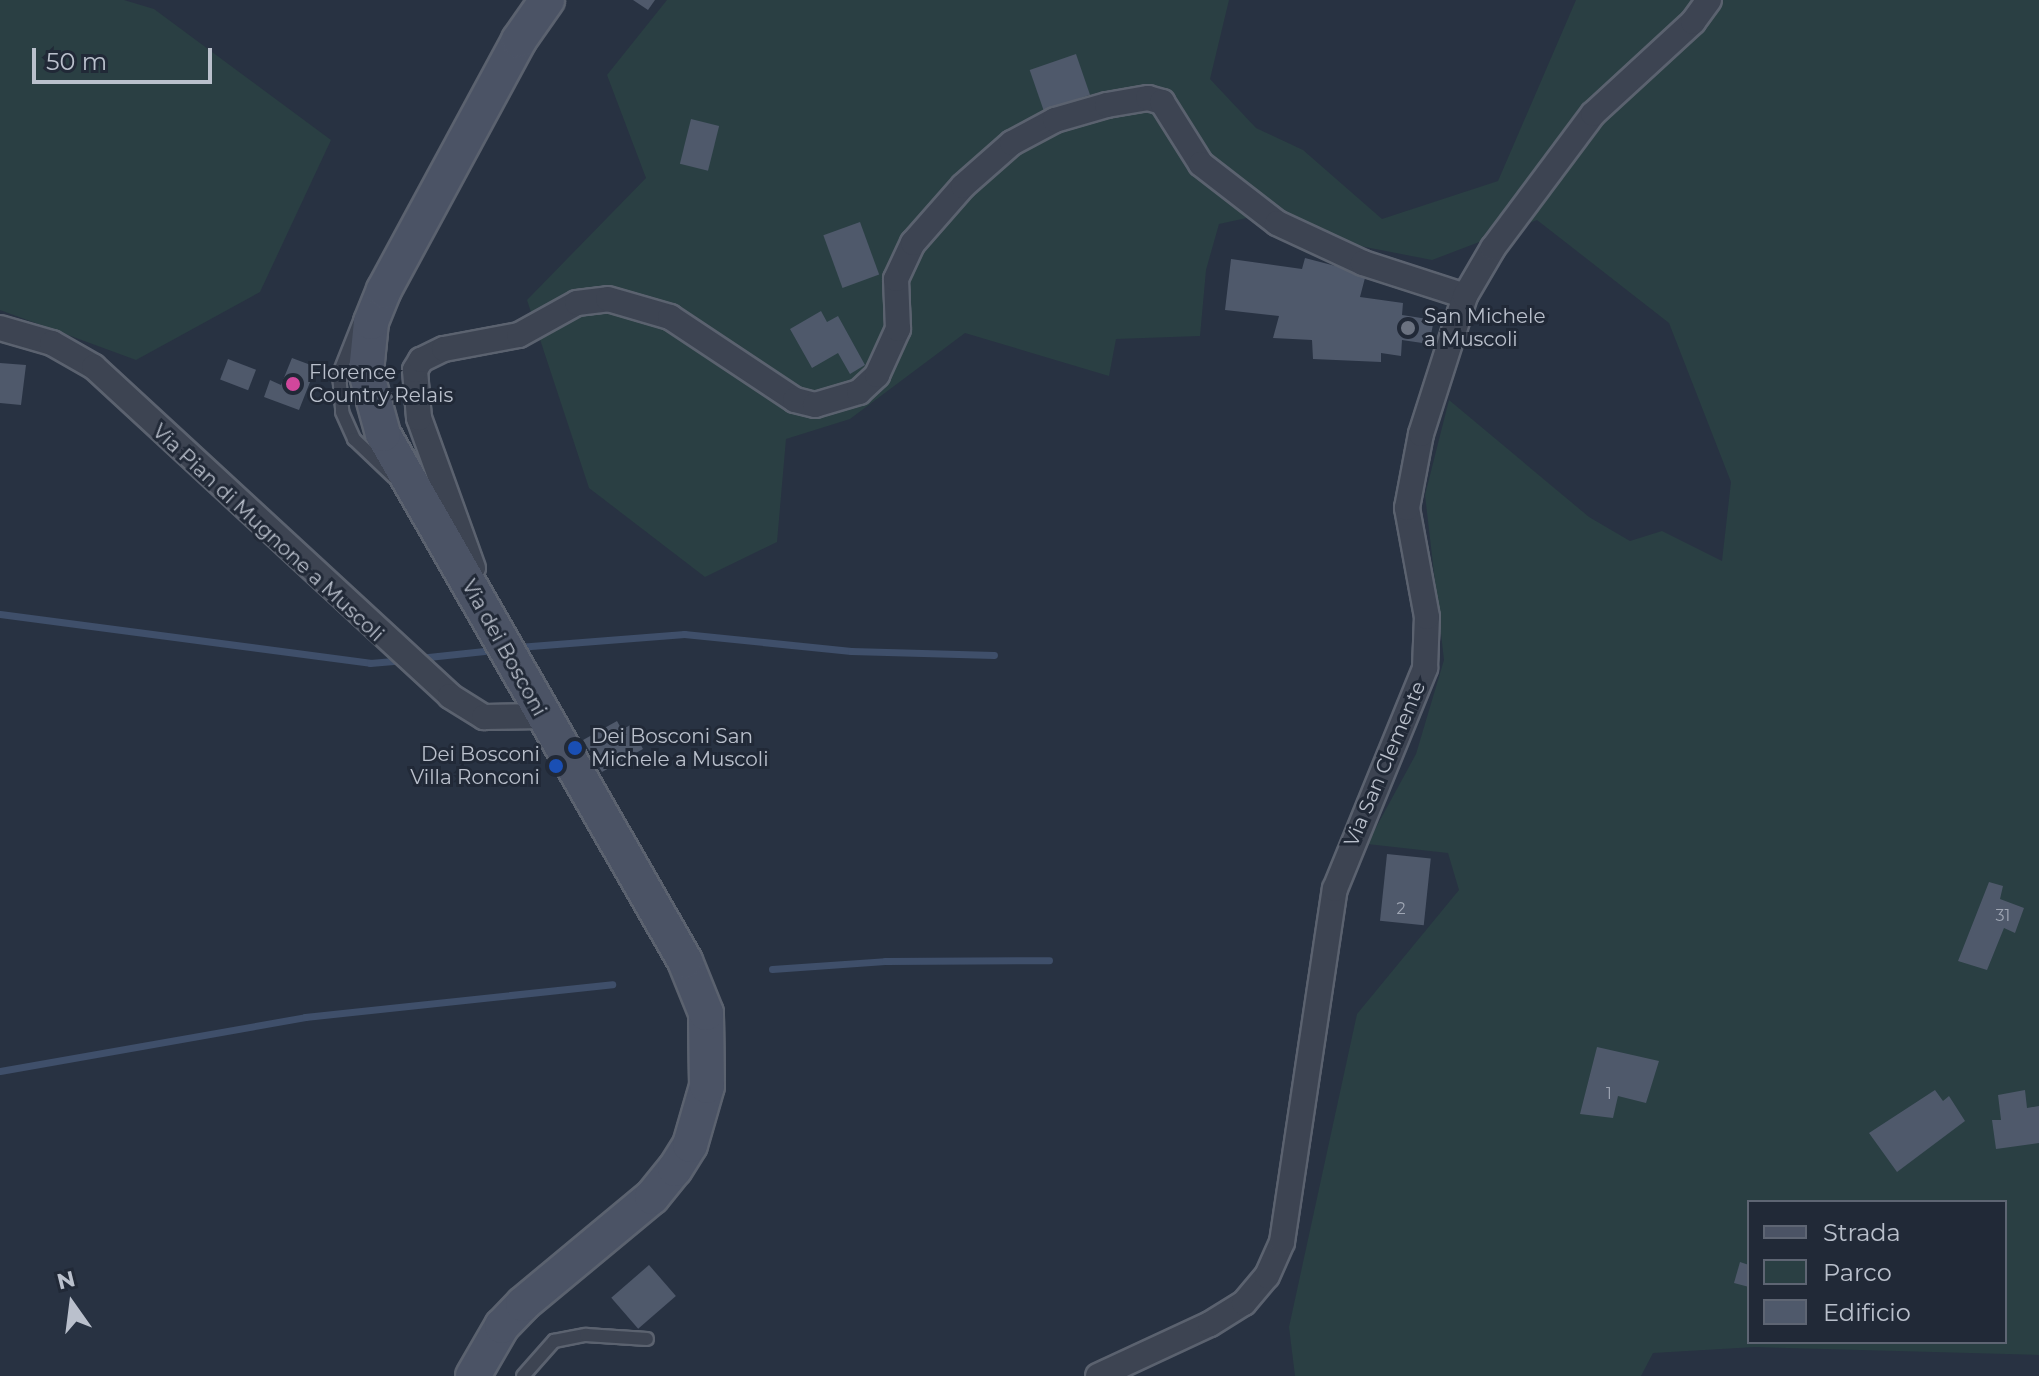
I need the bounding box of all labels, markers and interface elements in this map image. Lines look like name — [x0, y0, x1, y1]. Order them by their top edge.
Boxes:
scale bar — [36, 32, 216, 82]
text: 50 m — [46, 47, 107, 76]
place label: San Michele a Muscoli — [1424, 304, 1546, 351]
marker: San Michele a Muscoli — [1399, 319, 1417, 337]
place label: Florence Country Relais — [309, 360, 453, 407]
marker: Florence Country Relais — [284, 375, 302, 393]
street label: Via Pian di Mugnone a Muscoli — [147, 419, 389, 647]
street label: Via dei Bosconi — [457, 576, 551, 720]
street label: Via San Clemente — [1339, 678, 1431, 850]
place label: Dei Bosconi San Michele a Muscoli — [591, 724, 769, 771]
marker: Dei Bosconi San Michele a Muscoli — [566, 739, 584, 757]
place label: Dei Bosconi Villa Ronconi — [410, 742, 540, 789]
marker: Dei Bosconi Villa Ronconi — [547, 757, 565, 775]
house number: 2 — [1396, 899, 1406, 919]
house number: 31 — [1996, 906, 2010, 926]
house number: 1 — [1606, 1084, 1612, 1104]
legend — [1747, 1200, 2007, 1344]
text: Strada — [1823, 1218, 1901, 1247]
text: Parco — [1823, 1258, 1892, 1287]
north arrow — [32, 1264, 112, 1344]
text: N — [54, 1265, 78, 1295]
text: Edificio — [1823, 1298, 1911, 1327]

